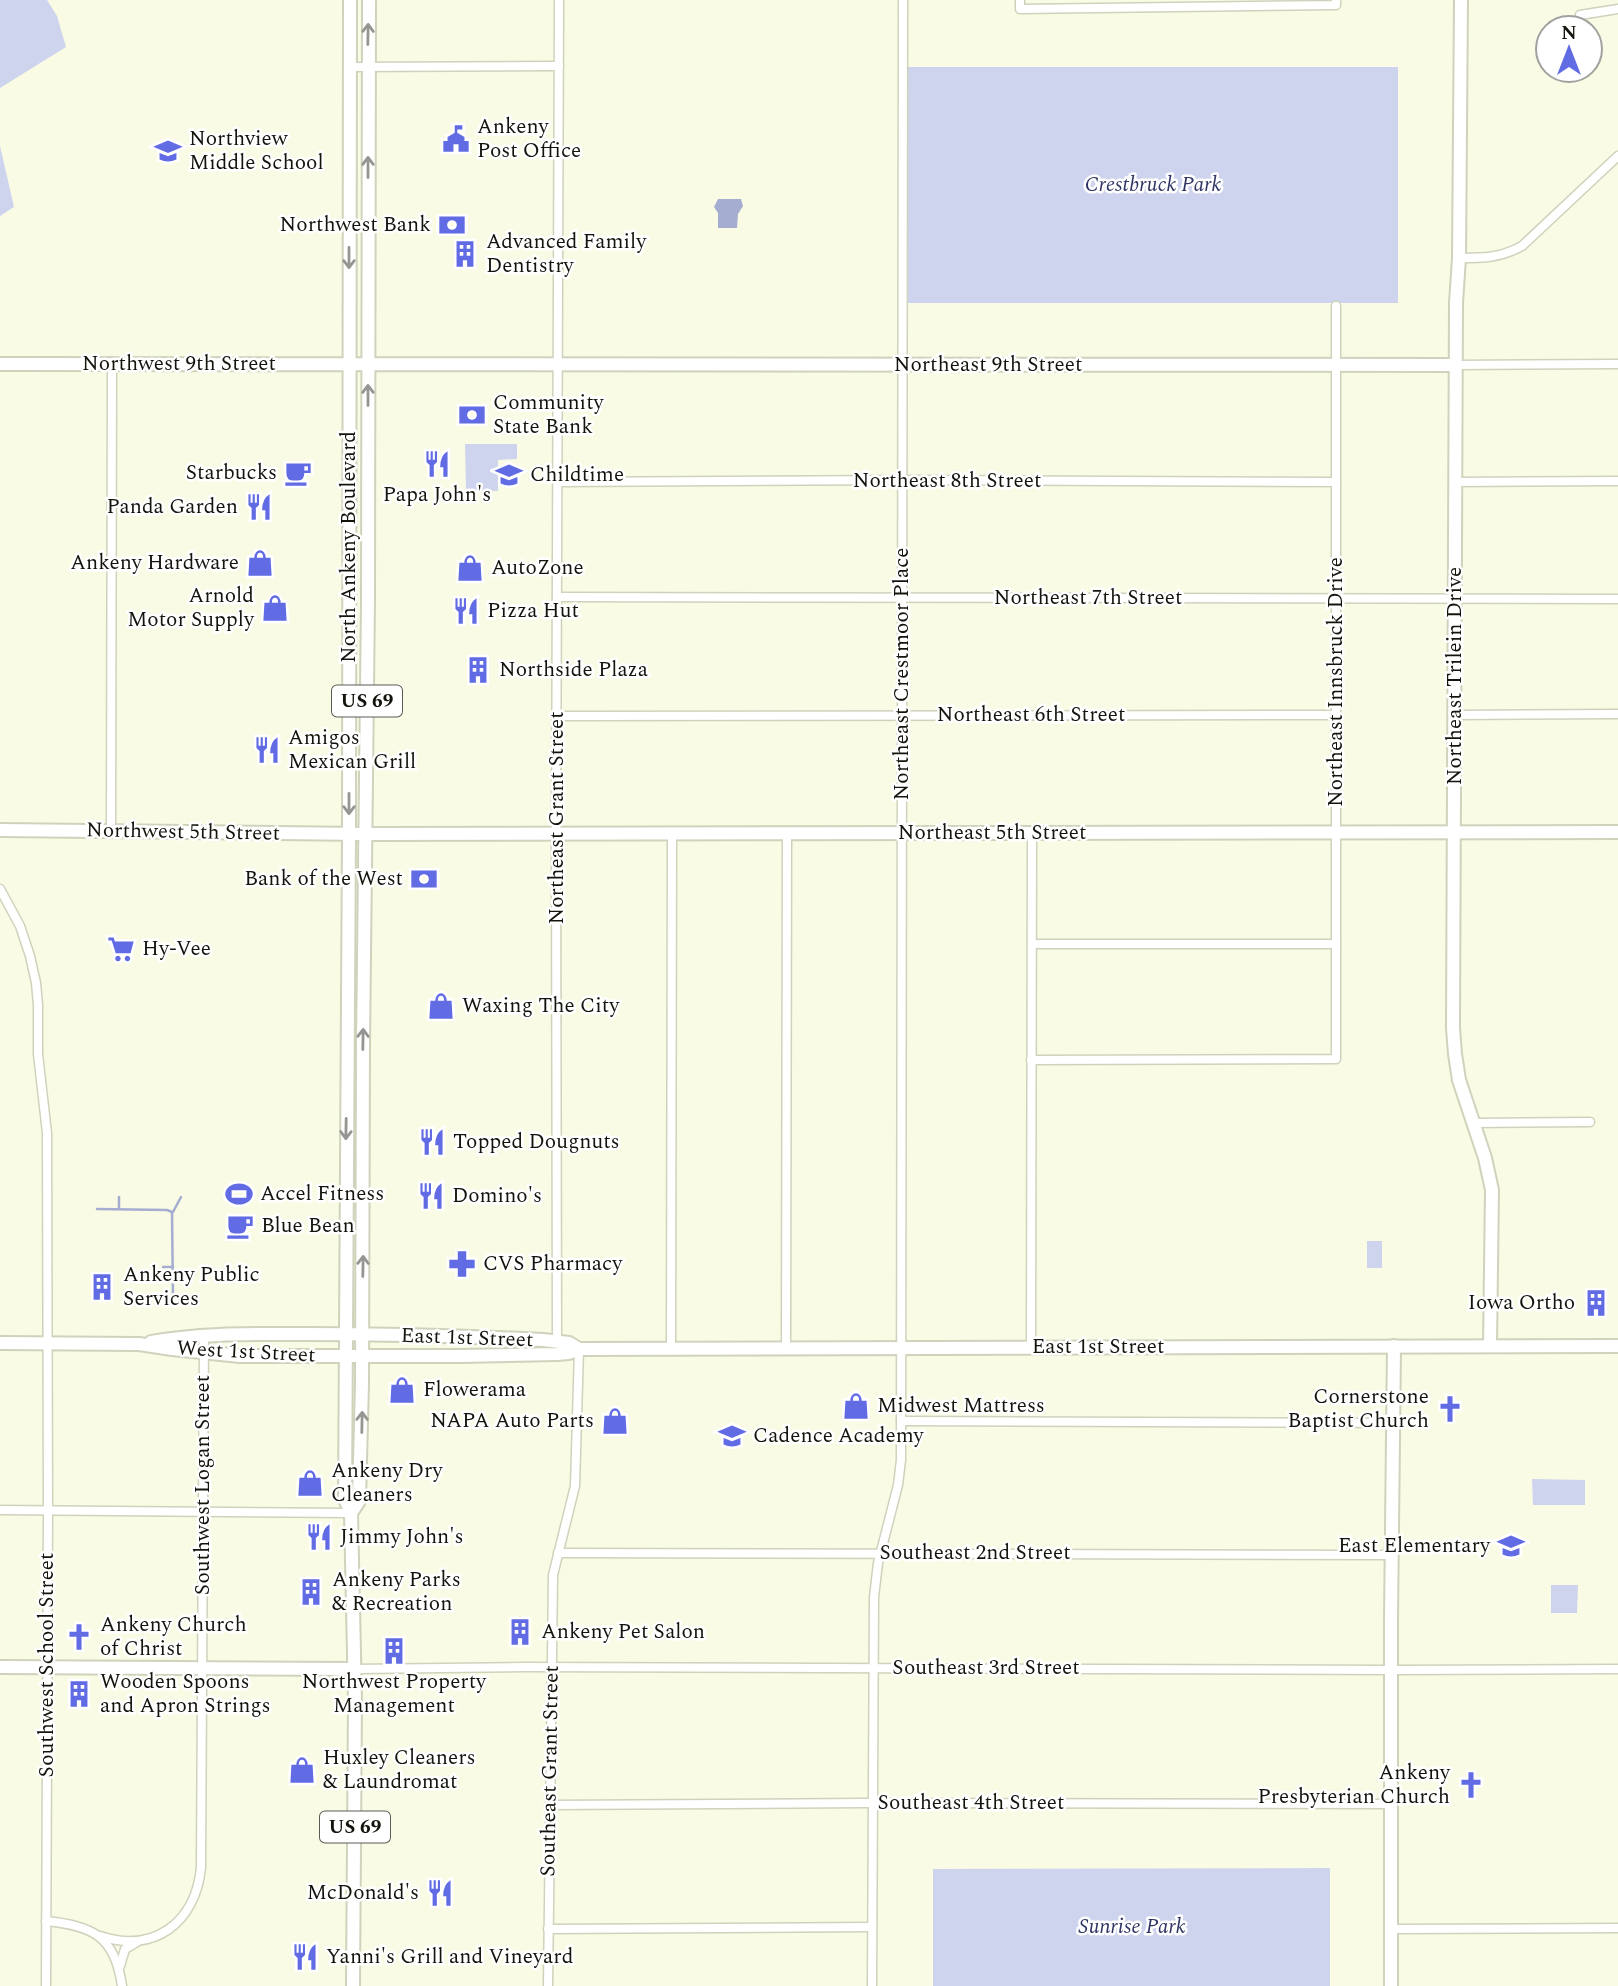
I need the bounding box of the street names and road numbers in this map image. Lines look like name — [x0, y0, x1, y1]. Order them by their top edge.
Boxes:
street label: Northwest 9th Street — [82, 348, 276, 380]
street label: Northeast 9th Street — [894, 349, 1082, 381]
street label: North Ankeny Boulevard — [333, 431, 365, 663]
street label: Northeast 8th Street — [853, 465, 1041, 497]
street label: Northeast Crestmoor Place — [886, 548, 918, 800]
street label: Northeast Innsbruck Drive — [1320, 557, 1352, 807]
street label: Northeast Trilein Drive — [1439, 567, 1471, 785]
street label: Northeast 7th Street — [994, 582, 1182, 614]
road number: US 69 — [332, 686, 402, 716]
street label: Northeast 6th Street — [937, 699, 1125, 731]
street label: Northeast Grant Street — [541, 711, 573, 925]
street label: Northwest 5th Street — [86, 814, 280, 850]
street label: Northeast 5th Street — [898, 817, 1086, 849]
street label: East 1st Street — [400, 1320, 534, 1356]
street label: East 1st Street — [1032, 1331, 1164, 1363]
street label: West 1st Street — [176, 1332, 316, 1372]
street label: Southwest Logan Street — [187, 1375, 219, 1595]
street label: Southeast 2nd Street — [879, 1537, 1071, 1569]
street label: Southwest School Street — [31, 1553, 63, 1777]
street label: Southeast 3rd Street — [892, 1652, 1080, 1684]
street label: Southeast Grant Street — [532, 1665, 568, 1877]
street label: Southeast 4th Street — [878, 1787, 1064, 1819]
road number: US 69 — [320, 1812, 390, 1842]

